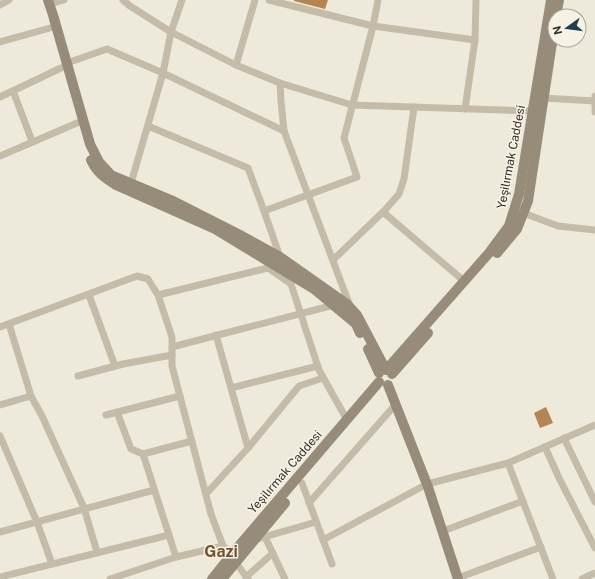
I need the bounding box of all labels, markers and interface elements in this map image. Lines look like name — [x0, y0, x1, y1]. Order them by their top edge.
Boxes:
north arrow — [547, 8, 587, 48]
text: N — [550, 25, 564, 36]
street label: Yeşilırmak Caddesi — [494, 104, 528, 210]
street label: Yeşilırmak Caddesi — [245, 428, 325, 516]
district label: Gazi — [204, 542, 238, 561]

